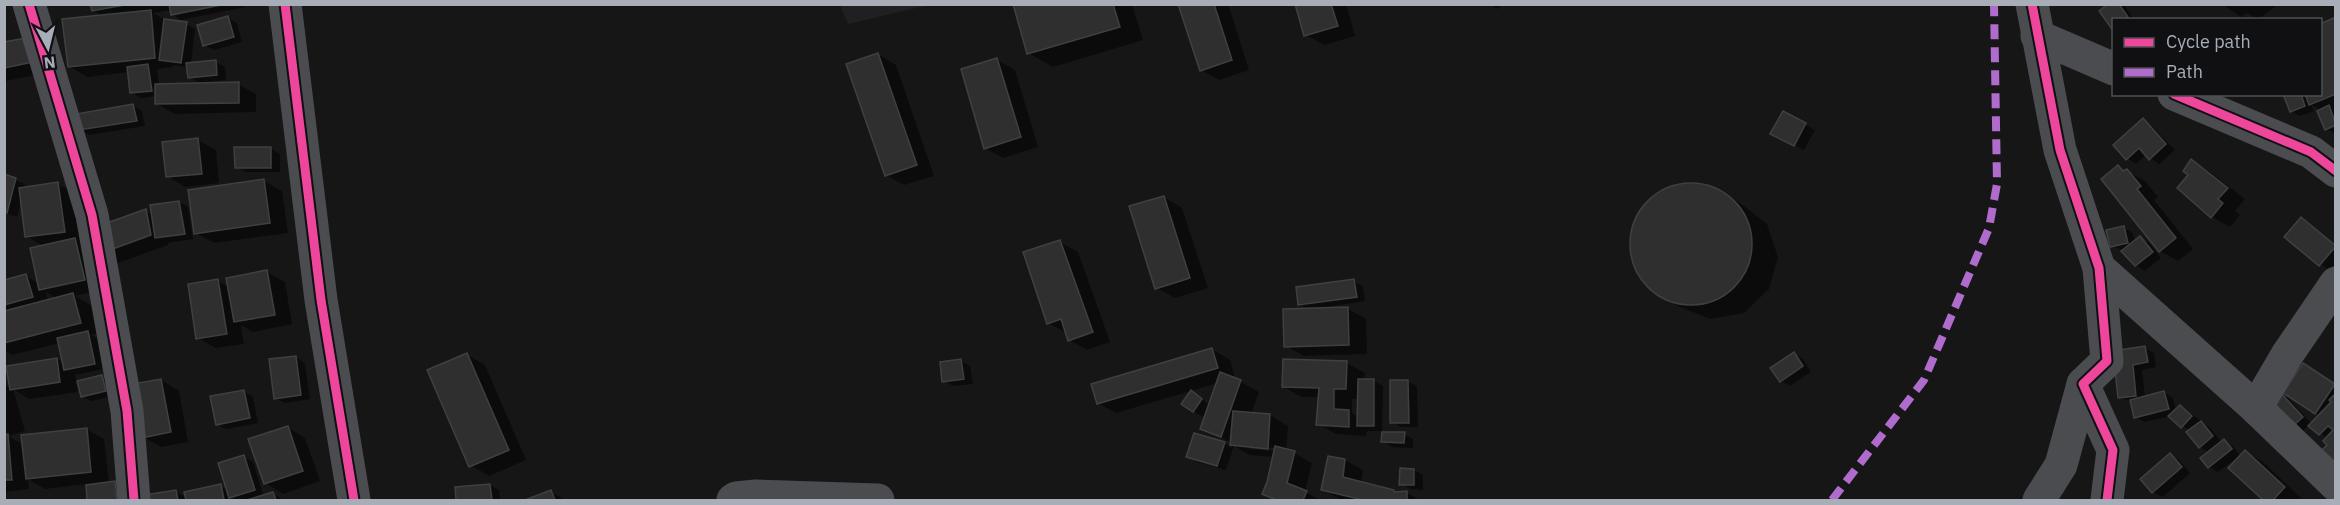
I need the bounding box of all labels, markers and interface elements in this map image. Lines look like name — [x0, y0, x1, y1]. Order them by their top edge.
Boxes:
north arrow — [18, 18, 78, 78]
legend — [2112, 18, 2322, 96]
text: Cycle path — [2166, 30, 2251, 53]
text: N — [43, 52, 57, 74]
text: Path — [2166, 60, 2203, 83]

